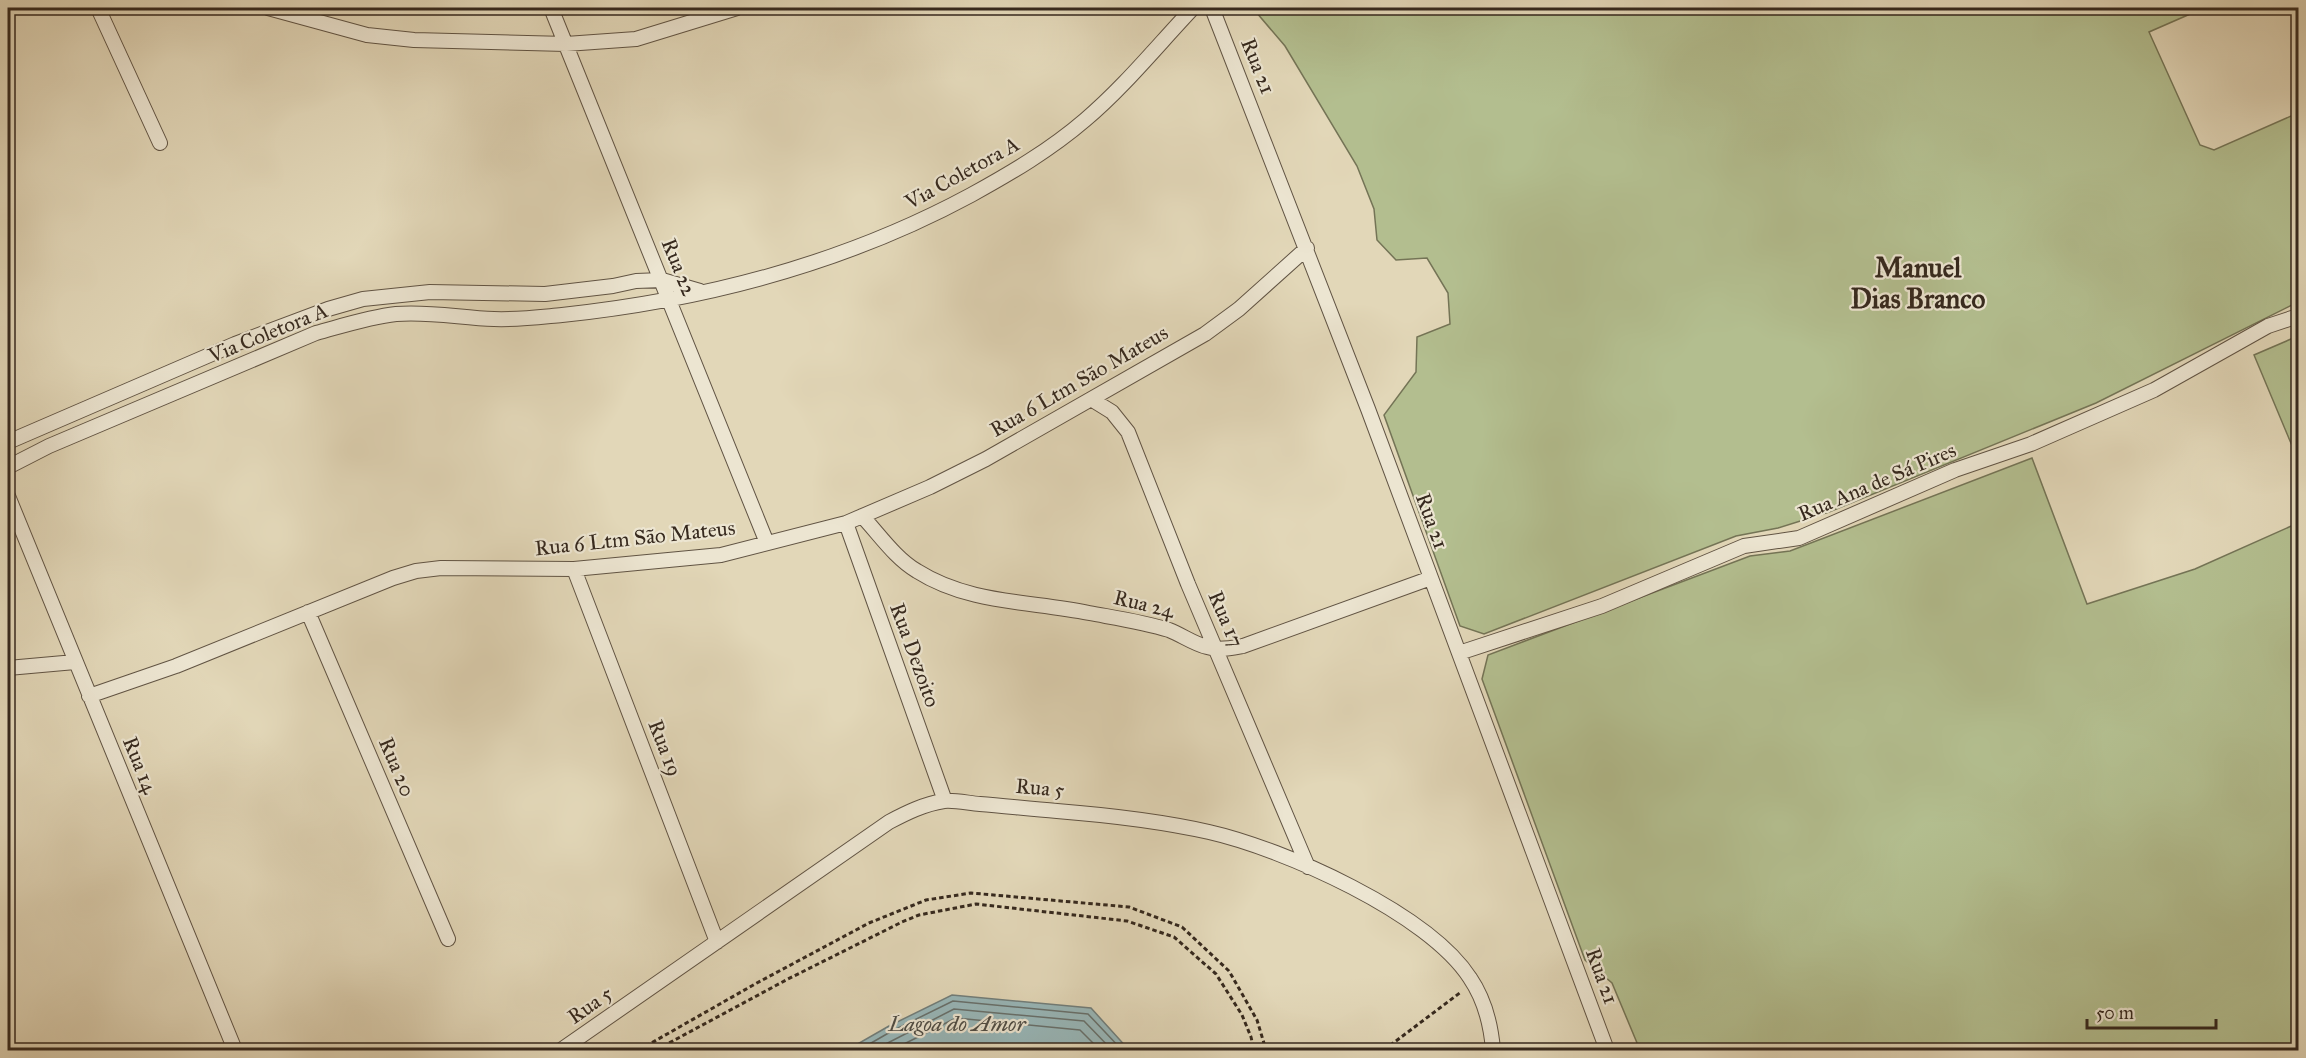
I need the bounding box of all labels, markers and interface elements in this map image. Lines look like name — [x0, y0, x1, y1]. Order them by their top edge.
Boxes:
street label: Rua 21 — [1235, 34, 1281, 98]
street label: Via Coletora A — [899, 131, 1024, 216]
street label: Rua 22 — [656, 234, 702, 300]
district label: Manuel Dias Branco — [1851, 251, 1986, 315]
street label: Via Coletora A — [204, 297, 332, 369]
street label: Rua 6 Ltm São Mateus — [985, 319, 1173, 443]
street label: Rua Ana de Sá Pires — [1794, 437, 1960, 527]
street label: Rua 21 — [1410, 489, 1454, 553]
street label: Rua 6 Ltm São Mateus — [534, 515, 736, 561]
street label: Rua 24 — [1111, 584, 1178, 624]
street label: Rua 17 — [1203, 587, 1249, 651]
street label: Rua Dezoito — [884, 599, 946, 711]
street label: Rua 19 — [642, 716, 688, 780]
street label: Rua 14 — [117, 733, 164, 799]
street label: Rua 20 — [373, 733, 421, 801]
street label: Rua 5 — [1014, 773, 1066, 803]
street label: Rua 21 — [1580, 944, 1624, 1008]
street label: Rua 5 — [562, 980, 618, 1030]
scale bar — [2087, 992, 2216, 1030]
text: 50 m — [2096, 1002, 2134, 1024]
water label: Lagoa do Amor — [887, 1010, 1027, 1037]

